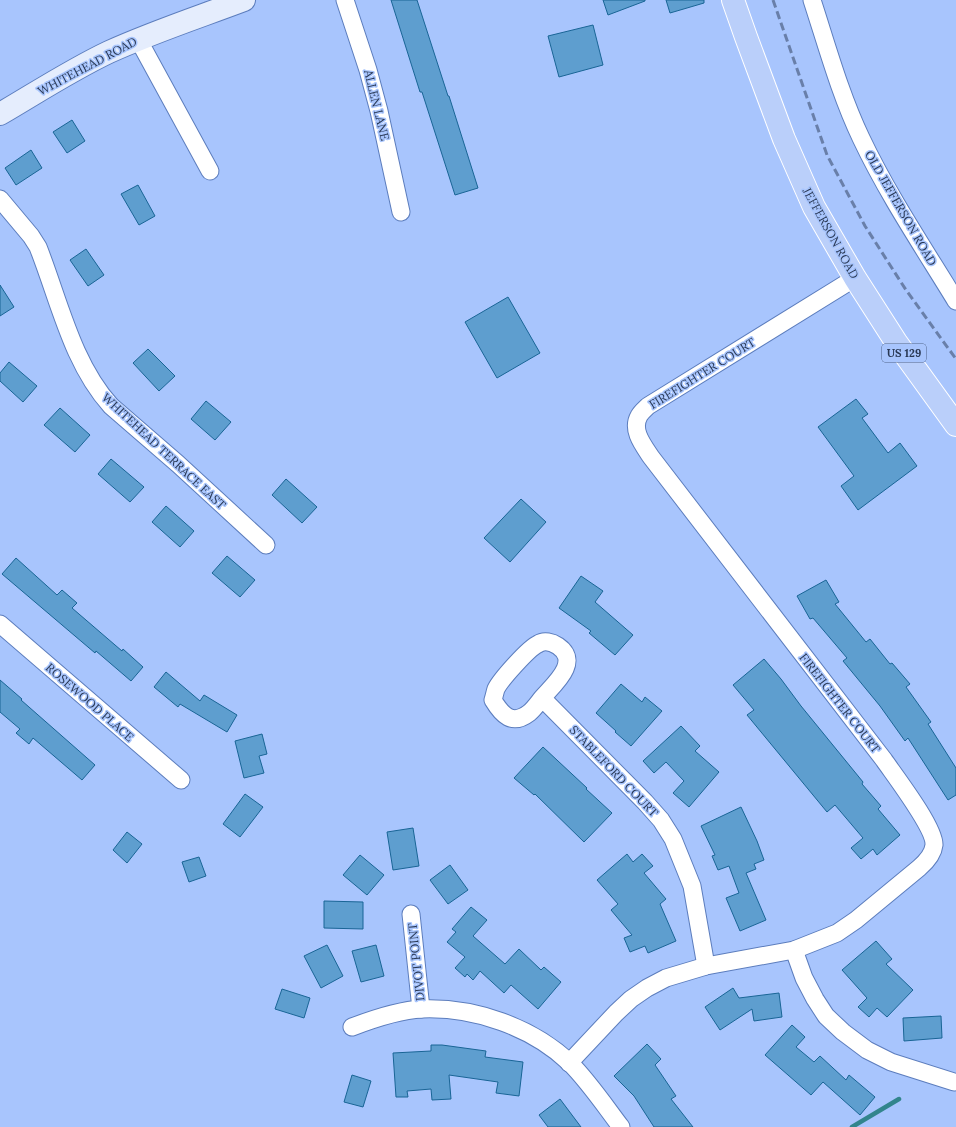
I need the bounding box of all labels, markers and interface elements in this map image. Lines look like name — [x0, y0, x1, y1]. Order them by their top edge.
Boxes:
street label: WHITEHEAD ROAD — [35, 33, 139, 99]
street label: ALLEN LANE — [361, 67, 393, 142]
street label: OLD JEFFERSON ROAD — [862, 148, 940, 268]
street label: JEFFERSON ROAD — [799, 184, 862, 281]
street label: FIREFIGHTER COURT — [646, 334, 758, 412]
road number: US 129 — [882, 344, 926, 362]
street label: WHITEHEAD TERRACE EAST — [99, 390, 229, 512]
street label: FIREFIGHTER COURT — [796, 650, 884, 756]
street label: ROSEWOOD PLACE — [43, 660, 137, 744]
street label: STABLEFORD COURT — [567, 722, 662, 820]
street label: DIVOT POINT — [404, 922, 428, 1002]

